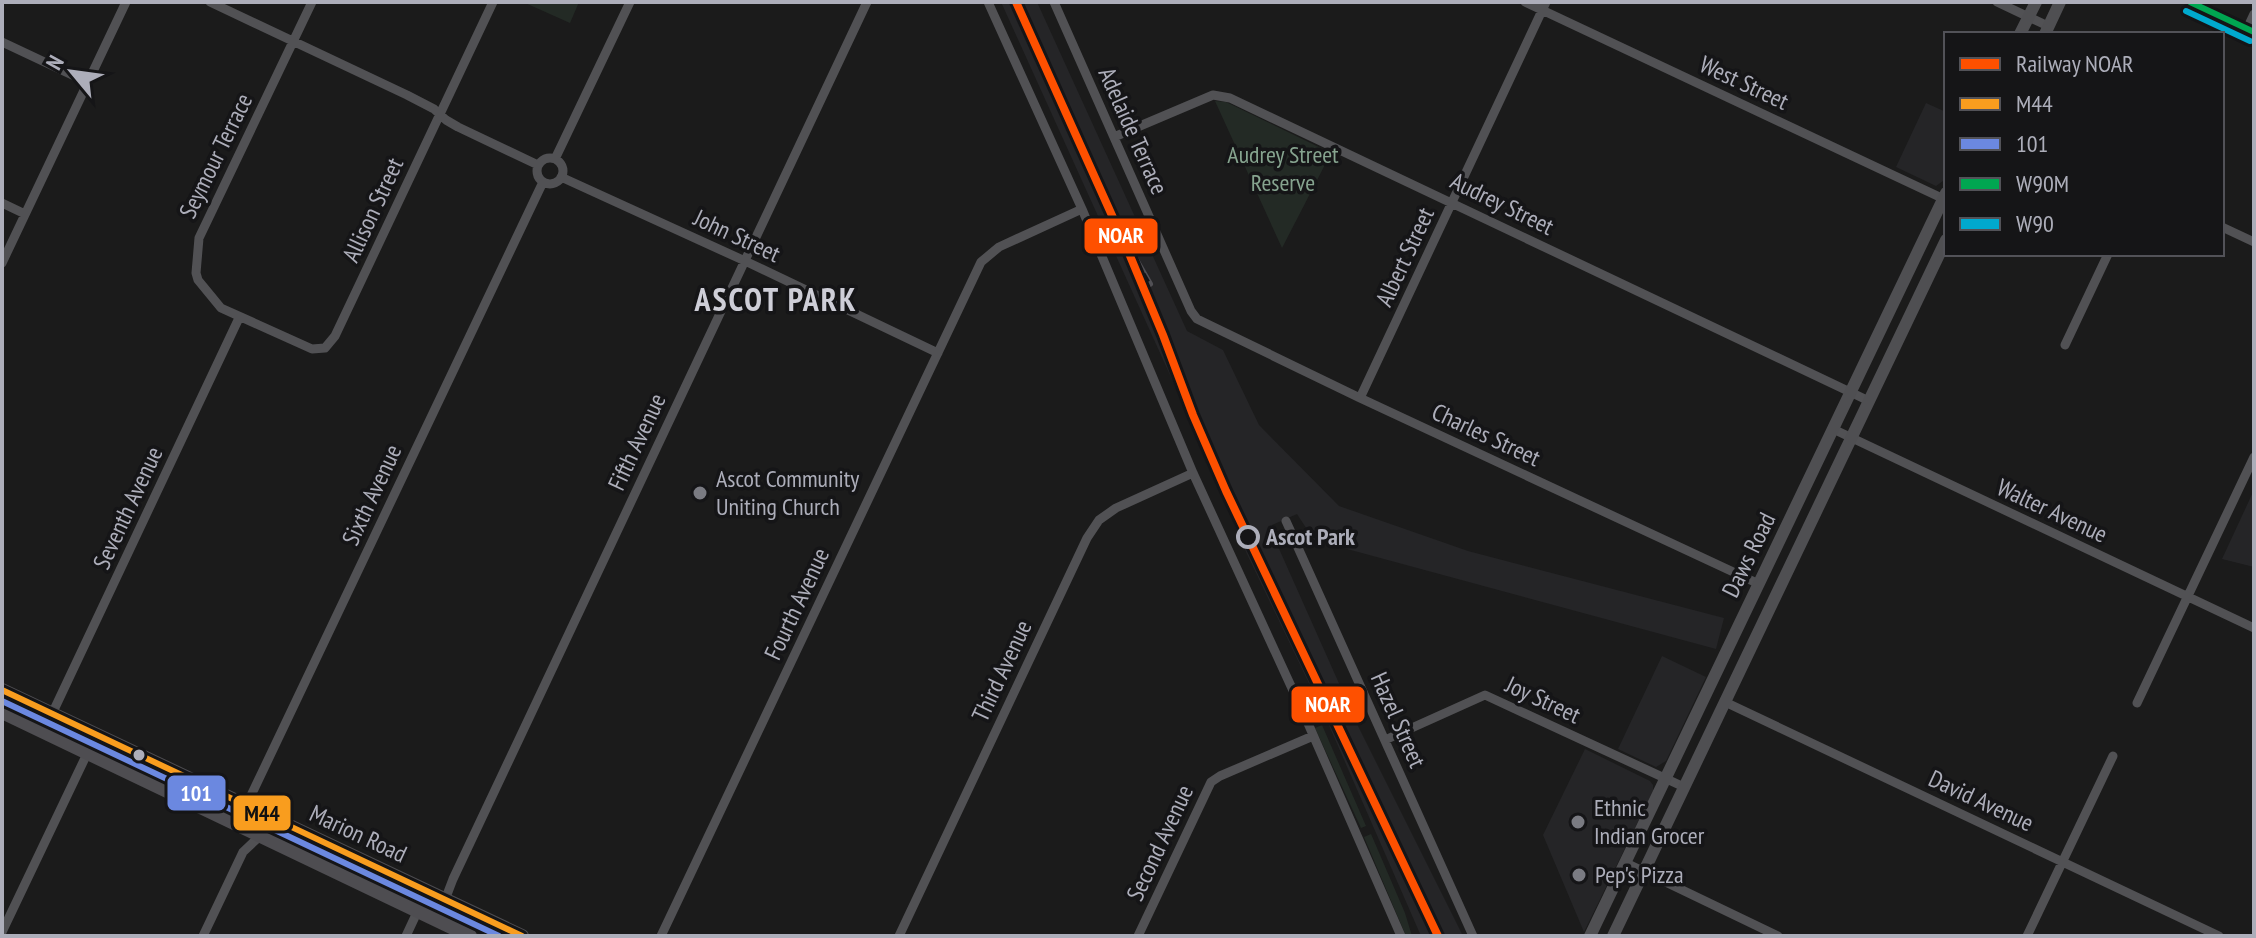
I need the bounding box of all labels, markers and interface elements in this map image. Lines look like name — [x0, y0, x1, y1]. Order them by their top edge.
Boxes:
north arrow — [32, 32, 112, 112]
legend — [1944, 32, 2224, 256]
street label: West Street — [1695, 48, 1794, 117]
text: Railway NOAR — [2016, 48, 2134, 79]
text: N — [39, 50, 70, 74]
street label: Adelaide Terrace — [1092, 62, 1175, 199]
street label: Seymour Terrace — [172, 88, 259, 223]
text: M44 — [2016, 88, 2053, 119]
text: 101 — [2016, 128, 2048, 159]
park label: Audrey Street Reserve — [1227, 139, 1339, 198]
street label: Allison Street — [335, 152, 410, 267]
street label: Audrey Street — [1445, 165, 1559, 242]
text: W90M — [2016, 168, 2069, 199]
street label: John Street — [688, 202, 786, 269]
street label: Albert Street — [1368, 202, 1441, 311]
text: W90 — [2016, 208, 2054, 239]
line badge: NOAR — [1083, 217, 1159, 255]
text: NOAR — [1098, 221, 1144, 249]
district label: ASCOT PARK — [693, 278, 858, 320]
street label: Fifth Avenue — [601, 388, 672, 495]
street label: Charles Street — [1427, 396, 1546, 473]
street label: Sixth Avenue — [335, 439, 408, 550]
street label: Seventh Avenue — [86, 441, 169, 574]
place label: Ascot Community Uniting Church — [716, 463, 859, 522]
street label: Walter Avenue — [1992, 471, 2112, 550]
marker: Ascot Community Uniting Church — [691, 484, 709, 502]
street label: Daws Road — [1715, 507, 1782, 602]
place label: Ascot Park — [1265, 521, 1355, 552]
marker: Ascot Park — [1237, 526, 1259, 548]
street label: Fourth Avenue — [757, 543, 836, 665]
street label: Third Avenue — [965, 615, 1039, 727]
street label: Hazel Street — [1364, 667, 1433, 773]
street label: Joy Street — [1500, 668, 1586, 730]
line badge: NOAR — [1290, 685, 1366, 724]
text: NOAR — [1305, 690, 1351, 718]
unlabelled marker — [131, 747, 147, 763]
street label: David Avenue — [1924, 763, 2039, 838]
line badge: 101 — [166, 774, 227, 812]
text: 101 — [180, 779, 212, 807]
street label: Second Avenue — [1119, 780, 1200, 906]
place label: Ethnic Indian Grocer — [1594, 792, 1705, 851]
line badge: M44 — [232, 794, 292, 832]
street label: Marion Road — [305, 798, 412, 869]
text: M44 — [244, 799, 280, 827]
marker: Ethnic Indian Grocer — [1569, 813, 1587, 831]
place label: Pep's Pizza — [1595, 859, 1684, 890]
marker: Pep's Pizza — [1570, 866, 1588, 884]

